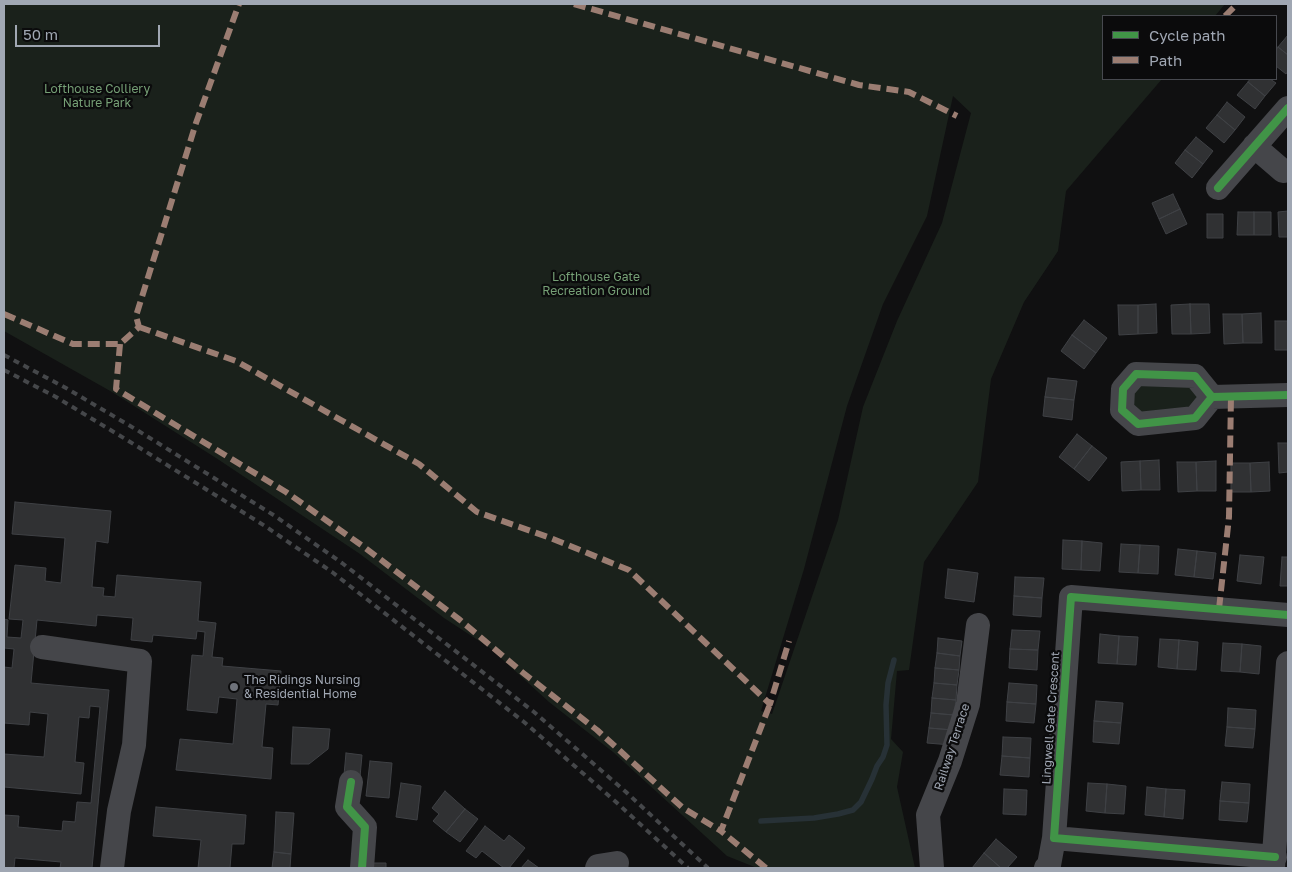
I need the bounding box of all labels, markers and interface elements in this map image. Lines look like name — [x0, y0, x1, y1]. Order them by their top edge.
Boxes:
scale bar — [18, 15, 162, 47]
legend — [1102, 15, 1277, 80]
text: 50 m — [23, 25, 58, 43]
text: Cycle path — [1149, 26, 1225, 44]
text: Path — [1149, 51, 1182, 69]
park label: Lofthouse Colliery Nature Park — [44, 82, 150, 110]
park label: Lofthouse Gate Recreation Ground — [542, 270, 650, 298]
street label: Lingwell Gate Crescent — [1039, 651, 1063, 785]
place label: The Ridings Nursing & Residential Home — [244, 673, 360, 701]
marker: The Ridings Nursing & Residential Home — [228, 681, 240, 693]
street label: Railway Terrace — [931, 702, 973, 792]

